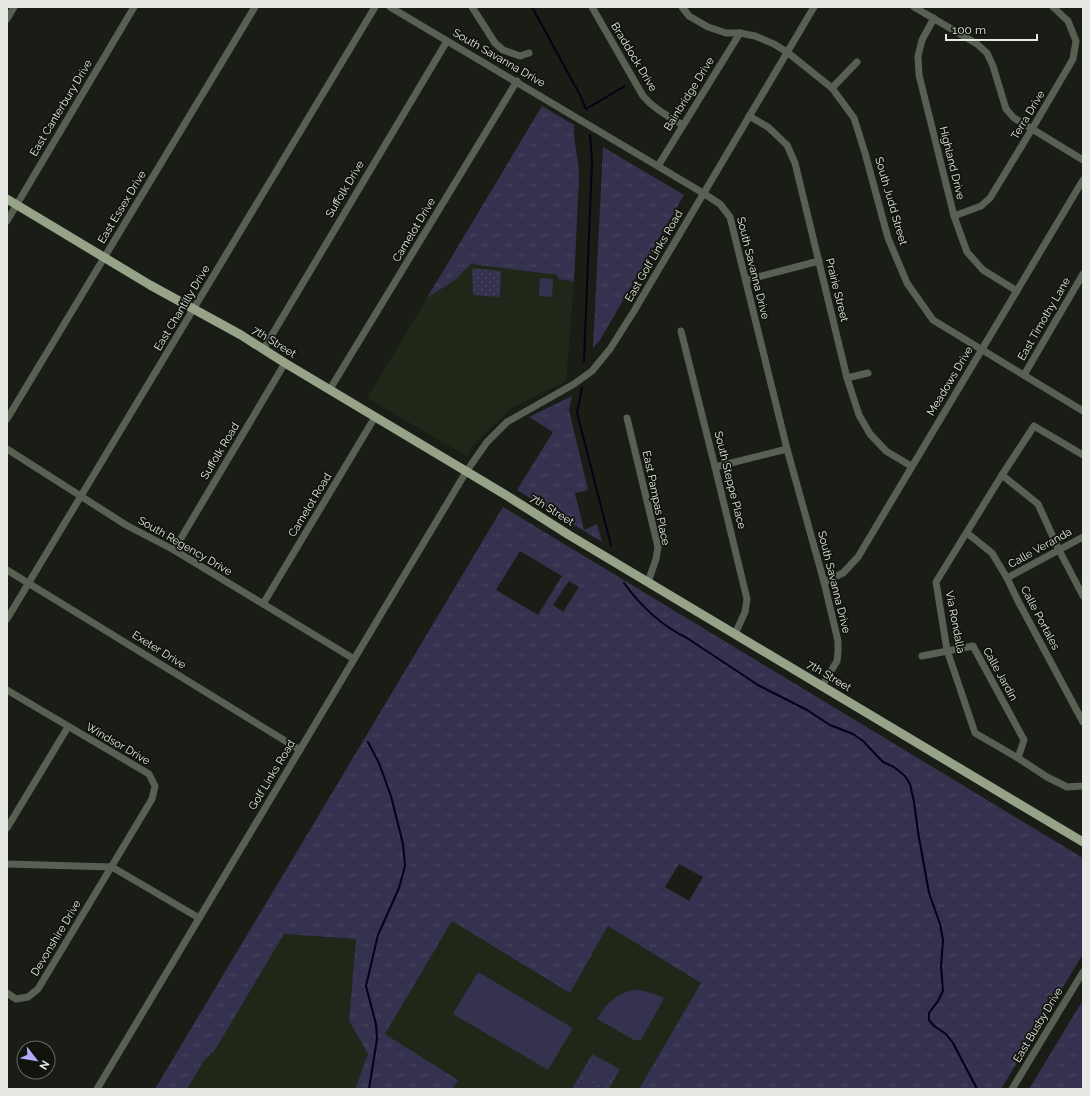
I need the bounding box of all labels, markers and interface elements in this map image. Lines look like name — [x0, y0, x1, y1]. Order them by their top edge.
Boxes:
scale bar — [946, 16, 1037, 42]
street label: Braddock Drive — [608, 20, 660, 94]
text: 100 m — [952, 23, 986, 37]
street label: South Savanna Drive — [450, 26, 548, 90]
street label: Bainbridge Drive — [661, 54, 717, 133]
street label: East Canterbury Drive — [27, 57, 95, 159]
street label: Terra Drive — [1008, 88, 1048, 142]
street label: Highland Drive — [937, 125, 968, 201]
street label: South Judd Street — [872, 155, 910, 247]
street label: Suffolk Drive — [323, 158, 367, 220]
street label: East Essex Drive — [95, 168, 149, 246]
street label: Camelot Drive — [390, 195, 438, 264]
street label: East Golf Links Road — [622, 208, 686, 304]
street label: South Savanna Drive — [734, 216, 772, 321]
street label: Prairie Street — [823, 257, 851, 323]
street label: East Chantilly Drive — [151, 262, 213, 353]
street label: East Timothy Lane — [1015, 275, 1073, 363]
street label: 7th Street — [250, 323, 299, 361]
street label: Meadows Drive — [924, 344, 976, 418]
street label: Suffolk Road — [198, 420, 242, 482]
street label: South Steppe Place — [712, 430, 749, 531]
street label: East Pampas Place — [640, 449, 673, 547]
street label: Camelot Road — [286, 470, 334, 539]
street label: 7th Street — [528, 491, 577, 529]
street label: South Regency Drive — [136, 514, 235, 579]
street label: Calle Veranda — [1006, 525, 1074, 571]
street label: South Savanna Drive — [815, 530, 853, 635]
street label: Calle Portales — [1018, 584, 1062, 652]
street label: Via Rondalla — [943, 590, 967, 654]
street label: Exeter Drive — [130, 628, 189, 672]
street label: Calle Jardin — [980, 645, 1020, 703]
street label: 7th Street — [805, 658, 854, 694]
street label: Windsor Drive — [84, 720, 153, 768]
street label: Golf Links Road — [246, 738, 298, 812]
street label: Devonshire Drive — [28, 897, 84, 978]
street label: East Busby Drive — [1011, 985, 1066, 1065]
north arrow — [16, 1040, 56, 1080]
text: N — [36, 1058, 52, 1072]

